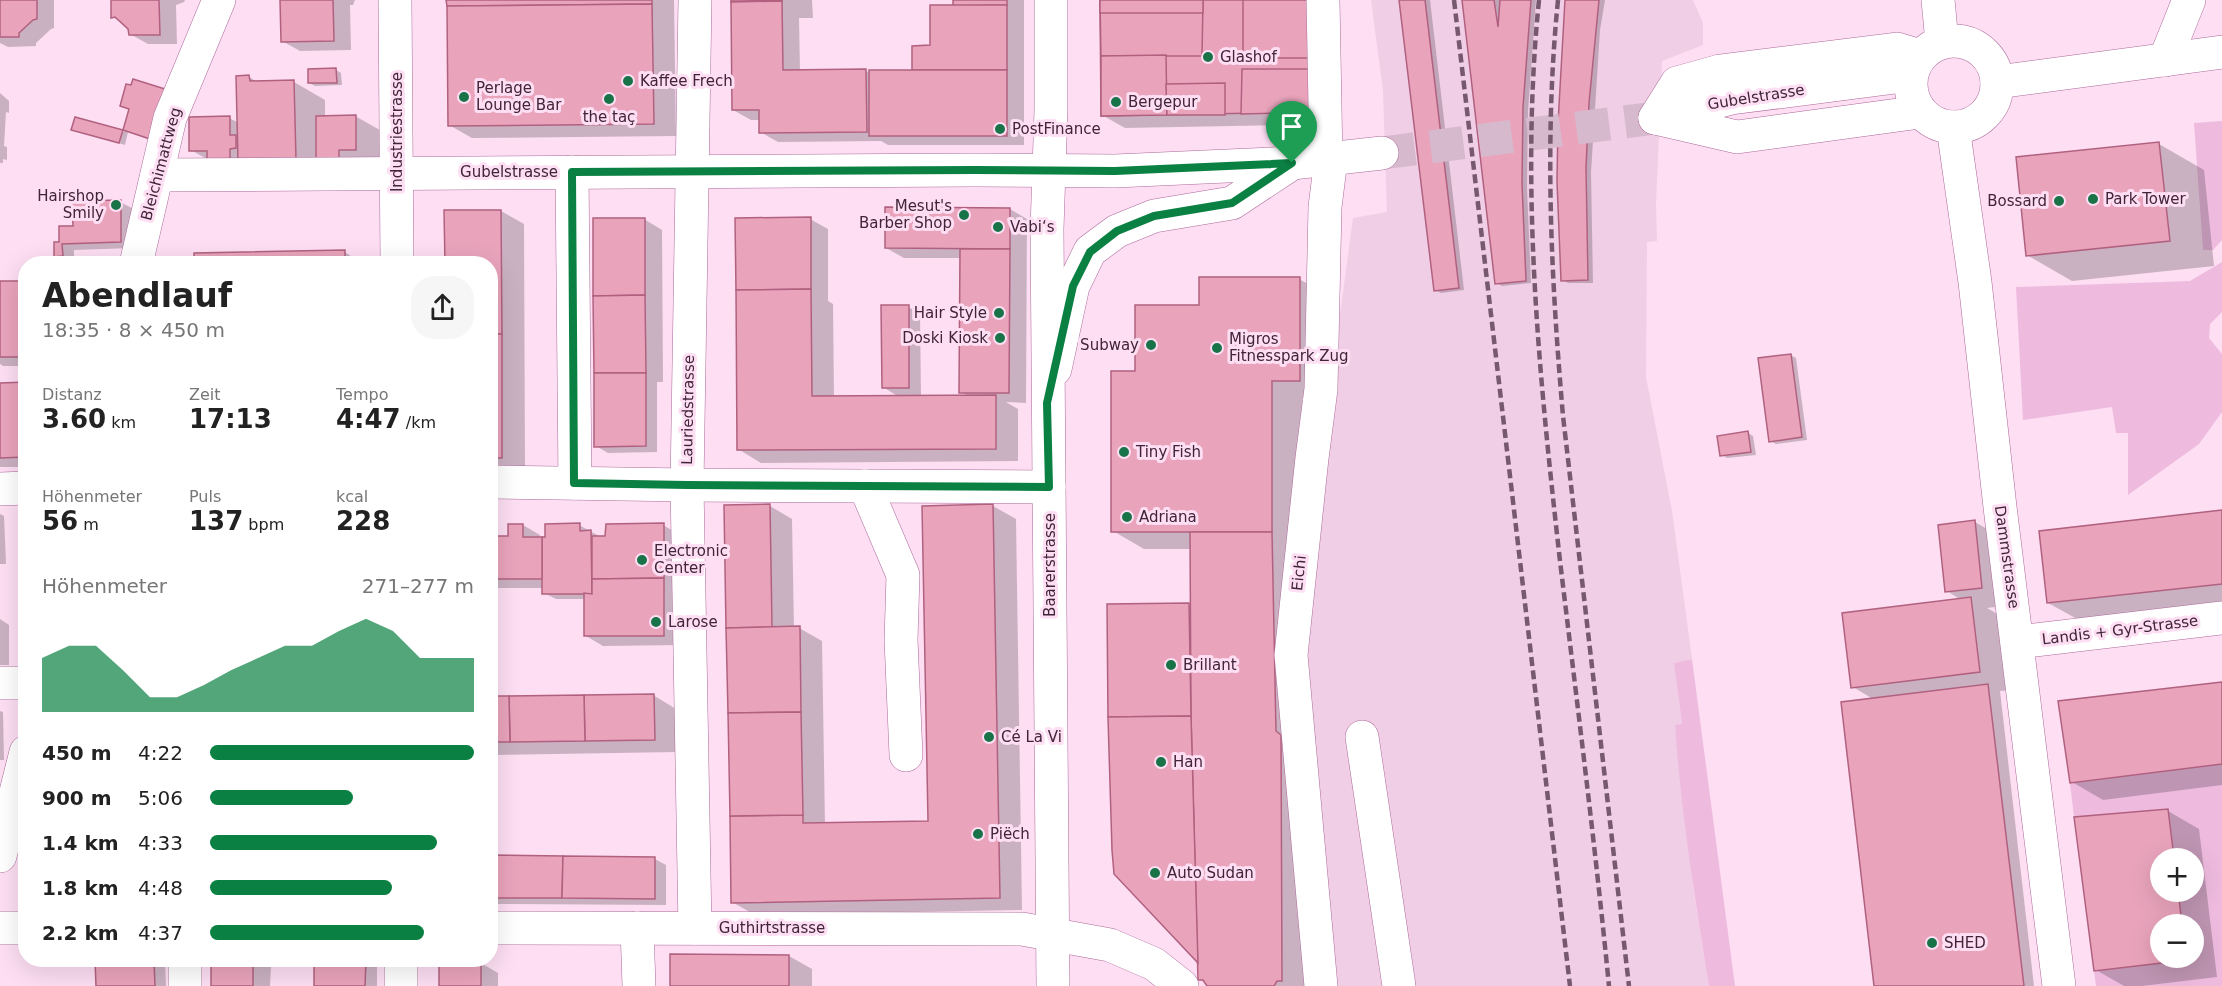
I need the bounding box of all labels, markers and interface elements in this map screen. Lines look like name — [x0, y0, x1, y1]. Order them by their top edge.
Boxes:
place label: Glashof — [1220, 48, 1277, 66]
marker: Glashof — [1201, 50, 1215, 64]
street label: Industriestrasse — [388, 72, 406, 192]
place label: Kaffee Frech — [640, 72, 733, 90]
marker: Kaffee Frech — [621, 74, 635, 88]
place label: Perlage Lounge Bar — [476, 79, 562, 114]
street label: Gubelstrasse — [1706, 80, 1806, 114]
marker: Perlage Lounge Bar — [457, 90, 471, 104]
marker: the taç — [602, 92, 616, 106]
place label: Bergepur — [1128, 93, 1198, 111]
marker: Bergepur — [1109, 95, 1123, 109]
pin — [1266, 101, 1317, 163]
street label: Bleichimattweg — [137, 105, 185, 223]
place label: the taç — [583, 108, 635, 126]
icon: arrive — [1275, 110, 1308, 143]
place label: PostFinance — [1012, 120, 1101, 138]
marker: PostFinance — [993, 122, 1007, 136]
street label: Gubelstrasse — [460, 163, 558, 181]
place label: Hairshop Smily — [37, 187, 104, 222]
place label: Park Tower — [2105, 190, 2186, 208]
place label: Bossard — [1987, 192, 2047, 210]
marker: Park Tower — [2086, 192, 2100, 206]
marker: Bossard — [2052, 194, 2066, 208]
place label: Mesut's Barber Shop — [859, 197, 952, 232]
marker: Hairshop Smily — [109, 198, 123, 212]
marker: Mesut's Barber Shop — [957, 208, 971, 222]
place label: Vabi‘s — [1010, 218, 1055, 236]
marker: Vabi‘s — [991, 220, 1005, 234]
text: Abendlauf — [42, 276, 232, 315]
button: share — [411, 276, 474, 339]
place label: Hair Style — [914, 304, 987, 322]
marker: Hair Style — [992, 306, 1006, 320]
text: 18:35 · 8 × 450 m — [42, 318, 225, 342]
place label: Doski Kiosk — [902, 329, 988, 347]
place label: Migros Fitnesspark Zug — [1229, 330, 1349, 365]
marker: Doski Kiosk — [993, 331, 1007, 345]
place label: Subway — [1080, 336, 1139, 354]
marker: Subway — [1144, 338, 1158, 352]
marker: Migros Fitnesspark Zug — [1210, 341, 1224, 355]
street label: Lauriedstrasse — [678, 355, 698, 465]
text: Distanz — [42, 385, 102, 404]
text: Zeit — [189, 385, 221, 404]
text: Tempo — [336, 385, 388, 404]
text: 3.60 — [42, 404, 106, 434]
text: 17:13 — [189, 404, 272, 434]
text: 4:47 — [336, 404, 401, 434]
text: km — [106, 413, 136, 432]
text: /km — [401, 413, 436, 432]
place label: Tiny Fish — [1135, 443, 1201, 461]
marker: Tiny Fish — [1117, 445, 1131, 459]
text: Höhenmeter — [42, 487, 142, 506]
text: Puls — [189, 487, 221, 506]
text: kcal — [336, 487, 368, 506]
street label: Dammstrasse — [1991, 504, 2023, 610]
text: 56 — [42, 506, 78, 536]
text: 137 — [189, 506, 243, 536]
text: 228 — [336, 506, 390, 536]
place label: Adriana — [1139, 508, 1197, 526]
marker: Adriana — [1120, 510, 1134, 524]
street label: Baarerstrasse — [1041, 513, 1059, 617]
text: m — [78, 515, 99, 534]
text: bpm — [243, 515, 284, 534]
place label: Electronic Center — [654, 542, 728, 577]
marker: Electronic Center — [635, 553, 649, 567]
street label: Eichi — [1288, 554, 1310, 592]
text: Höhenmeter — [42, 574, 167, 598]
text: 271–277 m — [362, 574, 474, 598]
street label: Landis + Gyr-Strasse — [2041, 611, 2199, 649]
place label: Larose — [668, 613, 718, 631]
marker: Larose — [649, 615, 663, 629]
place label: Brillant — [1183, 656, 1237, 674]
marker: Brillant — [1164, 658, 1178, 672]
place label: Cé La Vi — [1001, 728, 1062, 746]
marker: Cé La Vi — [982, 730, 996, 744]
text: 450 m — [42, 741, 112, 765]
text: 4:22 — [138, 741, 183, 765]
place label: Han — [1173, 753, 1203, 771]
marker: Han — [1154, 755, 1168, 769]
text: 900 m — [42, 786, 112, 810]
text: 5:06 — [138, 786, 183, 810]
place label: Piëch — [990, 825, 1030, 843]
marker: Piëch — [971, 827, 985, 841]
text: 1.4 km — [42, 831, 119, 855]
text: 4:33 — [138, 831, 183, 855]
map controls — [2150, 848, 2204, 968]
button: + — [2150, 848, 2204, 902]
place label: Auto Sudan — [1167, 864, 1254, 882]
marker: Auto Sudan — [1148, 866, 1162, 880]
text: 1.8 km — [42, 876, 119, 900]
text: 4:48 — [138, 876, 183, 900]
button: − — [2150, 914, 2204, 968]
street label: Guthirtstrasse — [719, 919, 825, 937]
text: 2.2 km — [42, 921, 119, 945]
text: 4:37 — [138, 921, 183, 945]
place label: SHED — [1944, 934, 1986, 952]
marker: SHED — [1925, 936, 1939, 950]

